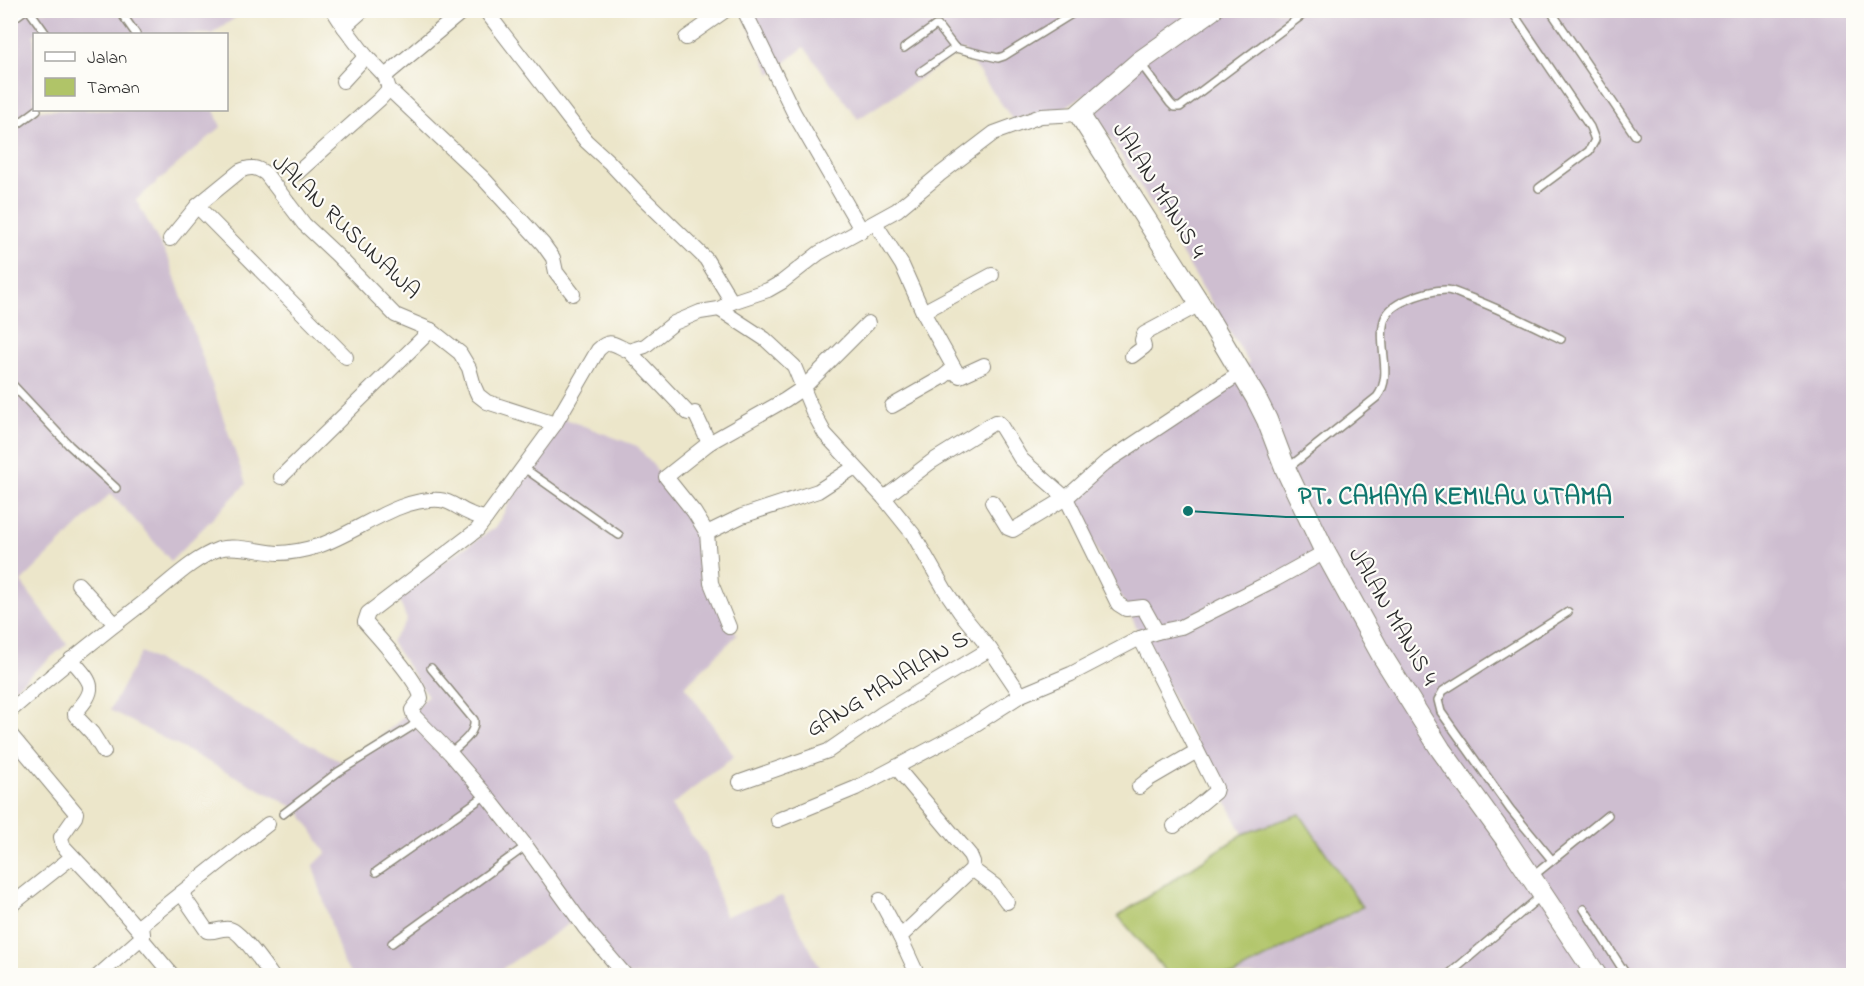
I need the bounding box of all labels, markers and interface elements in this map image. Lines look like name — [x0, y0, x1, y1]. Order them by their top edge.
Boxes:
legend — [33, 33, 228, 111]
text: Jalan — [87, 46, 127, 72]
text: Taman — [87, 76, 140, 102]
street label: JALAN MANIS 4 — [1102, 116, 1214, 266]
street label: JALAN RUSUNAWA — [262, 147, 428, 309]
callout: PT. CAHAYA KEMILAU UTAMA — [1286, 473, 1624, 517]
text: PT. CAHAYA KEMILAU UTAMA — [1298, 479, 1612, 517]
street label: JALAN MANIS 4 — [1338, 541, 1446, 693]
street label: GANG MAJALAN S — [800, 623, 976, 747]

